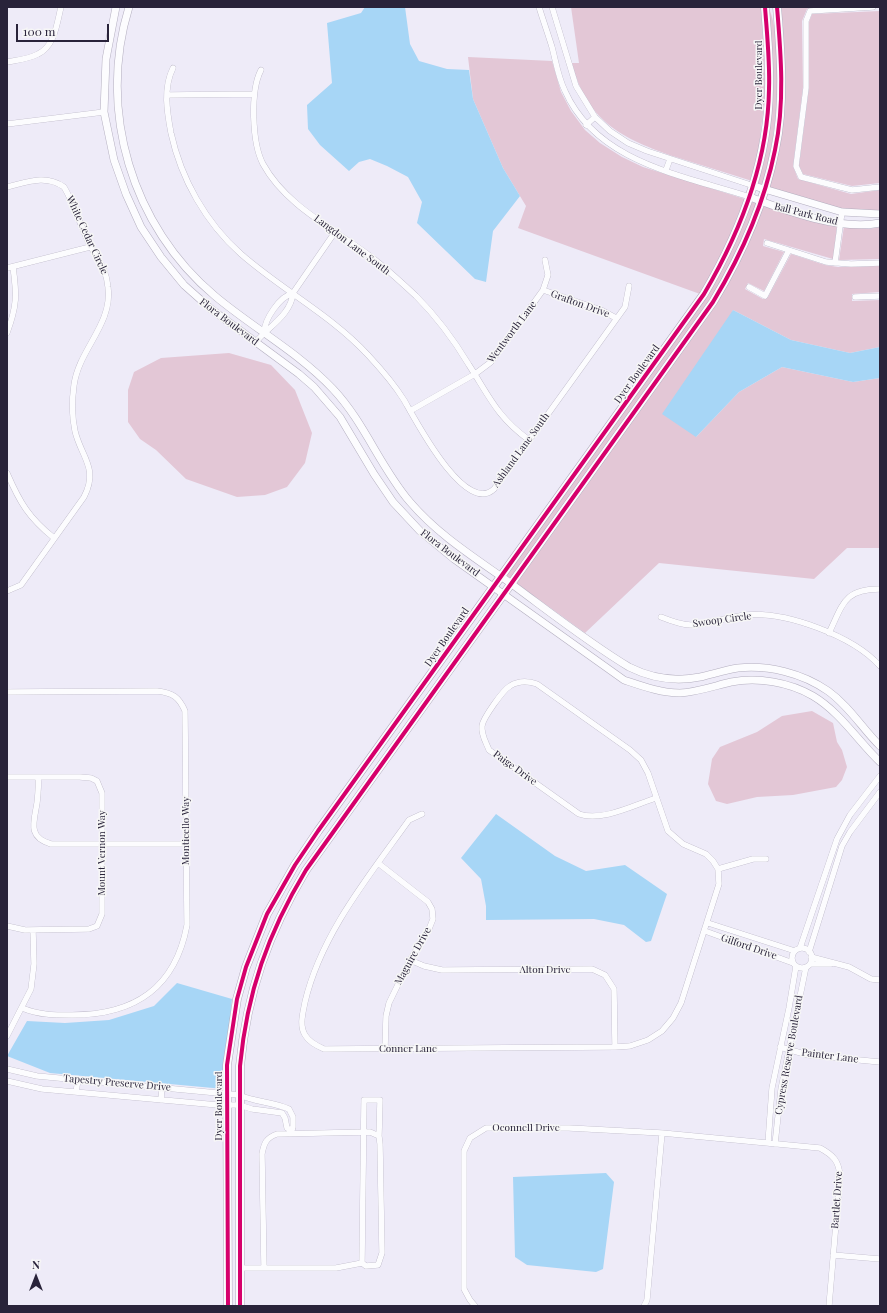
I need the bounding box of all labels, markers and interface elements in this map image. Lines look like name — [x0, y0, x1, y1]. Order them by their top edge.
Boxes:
scale bar — [18, 16, 111, 42]
text: 100 m — [23, 23, 55, 39]
street label: Dyer Boulevard — [753, 40, 765, 110]
street label: White Cedar Circle — [64, 194, 110, 276]
street label: Ball Park Road — [773, 200, 839, 228]
street label: Langdon Lane South — [312, 212, 392, 278]
street label: Grafton Drive — [549, 288, 611, 320]
street label: Flora Boulevard — [197, 296, 261, 348]
street label: Wentworth Lane — [485, 299, 539, 365]
street label: Dyer Boulevard — [612, 342, 662, 406]
street label: Ashland Lane South — [490, 410, 552, 490]
street label: Flora Boulevard — [418, 527, 482, 579]
street label: Dyer Boulevard — [422, 605, 472, 669]
street label: Swoop Circle — [692, 610, 752, 630]
street label: Paige Drive — [491, 748, 539, 788]
street label: Monticello Way — [180, 797, 192, 865]
street label: Mount Vernon Way — [96, 810, 108, 896]
street label: Maguire Drive — [392, 925, 434, 987]
street label: Gilford Drive — [719, 932, 779, 962]
street label: Alton Drive — [519, 964, 571, 976]
street label: Cypress Reserve Boulevard — [773, 994, 805, 1116]
street label: Conner Lane — [379, 1043, 437, 1055]
street label: Painter Lane — [801, 1047, 859, 1065]
street label: Dyer Boulevard — [213, 1071, 225, 1141]
street label: Tapestry Preserve Drive — [63, 1072, 171, 1094]
street label: Oconnell Drive — [492, 1122, 560, 1134]
street label: Bartlet Drive — [829, 1171, 845, 1229]
north arrow — [16, 1257, 56, 1297]
text: N — [32, 1257, 40, 1272]

